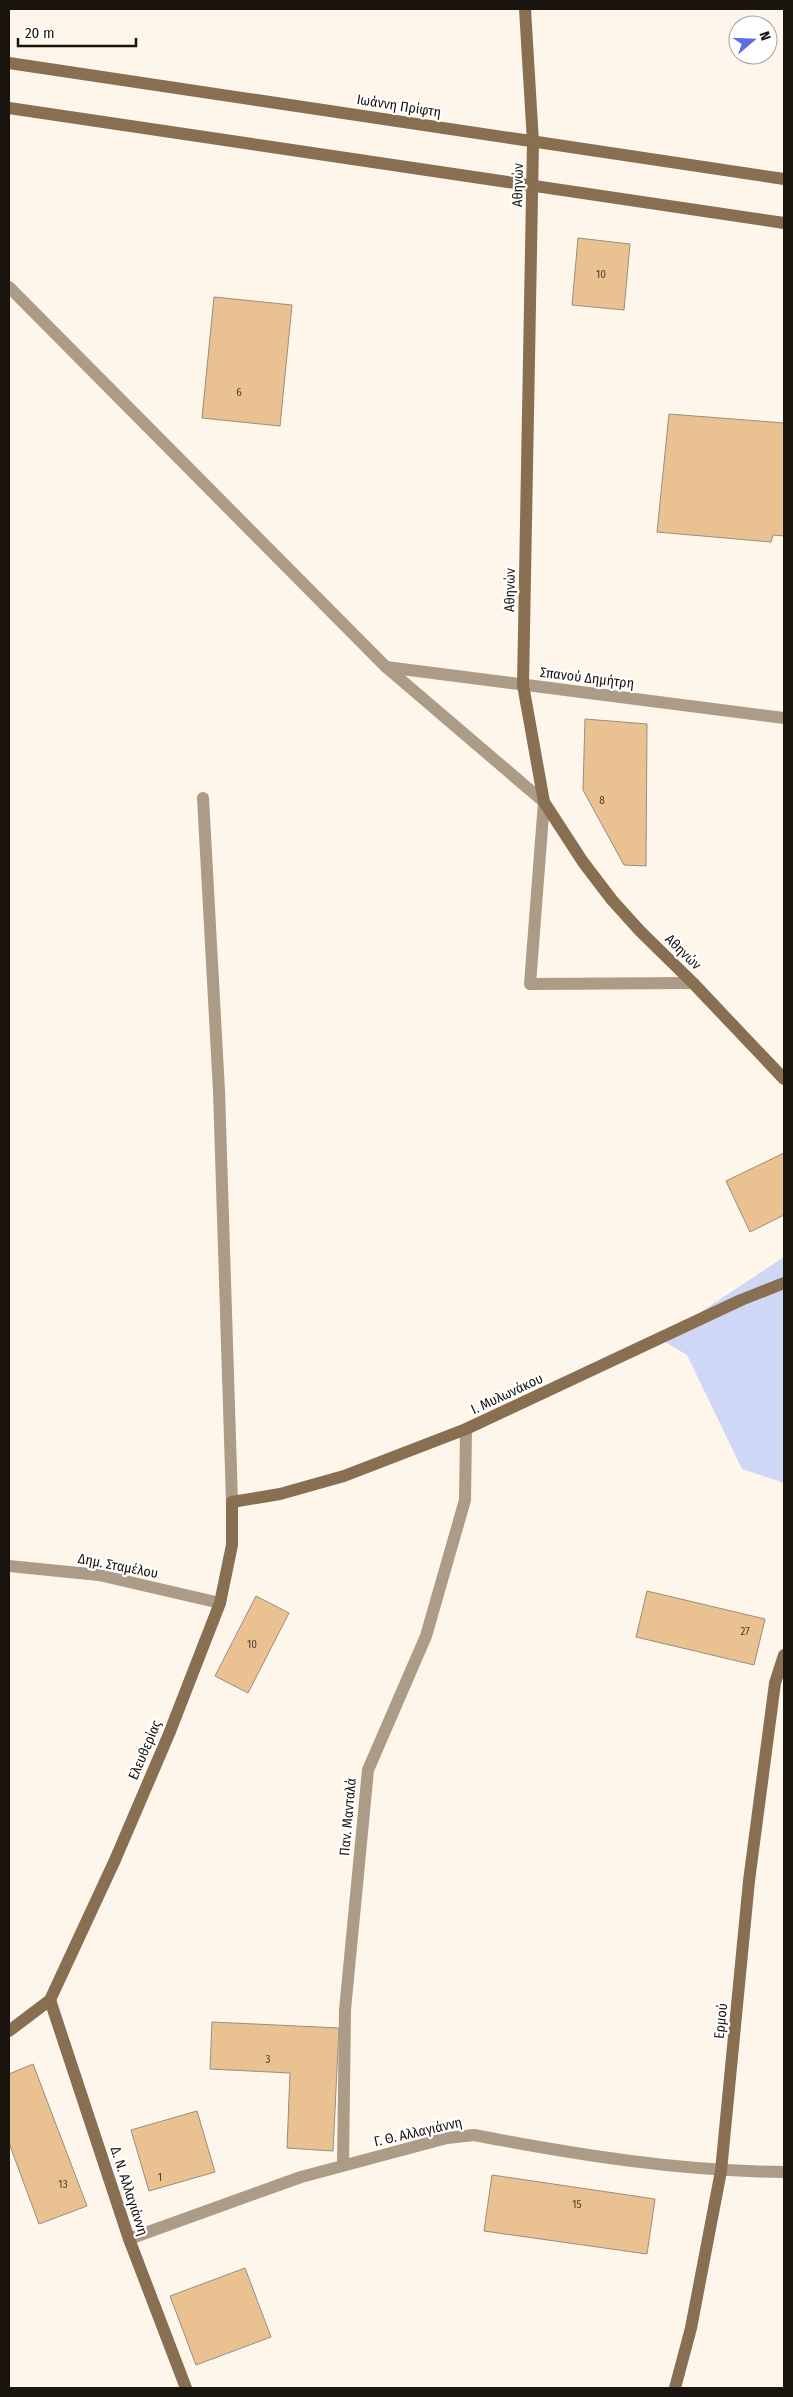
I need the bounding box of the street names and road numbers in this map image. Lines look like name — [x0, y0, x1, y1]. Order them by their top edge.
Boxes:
street label: Ιωάννη Πρίφτη — [356, 91, 442, 121]
street label: Αθηνών — [509, 163, 527, 207]
street label: Αθηνών — [501, 568, 519, 612]
street label: Σπανού Δημήτρη — [539, 664, 635, 692]
street label: Αθηνών — [661, 931, 705, 973]
street label: Ι. Μυλωνάκου — [468, 1370, 546, 1418]
street label: Δημ. Σταμέλου — [77, 1550, 159, 1582]
street label: Ελευθερίας — [125, 1718, 165, 1782]
street label: Παν. Μανταλά — [336, 1777, 360, 1857]
street label: Ερμού — [711, 2002, 731, 2040]
street label: Γ. Θ. Αλλαγιάννη — [372, 2114, 464, 2150]
street label: Δ. Ν. Αλλαγιάννη — [107, 2144, 151, 2238]

